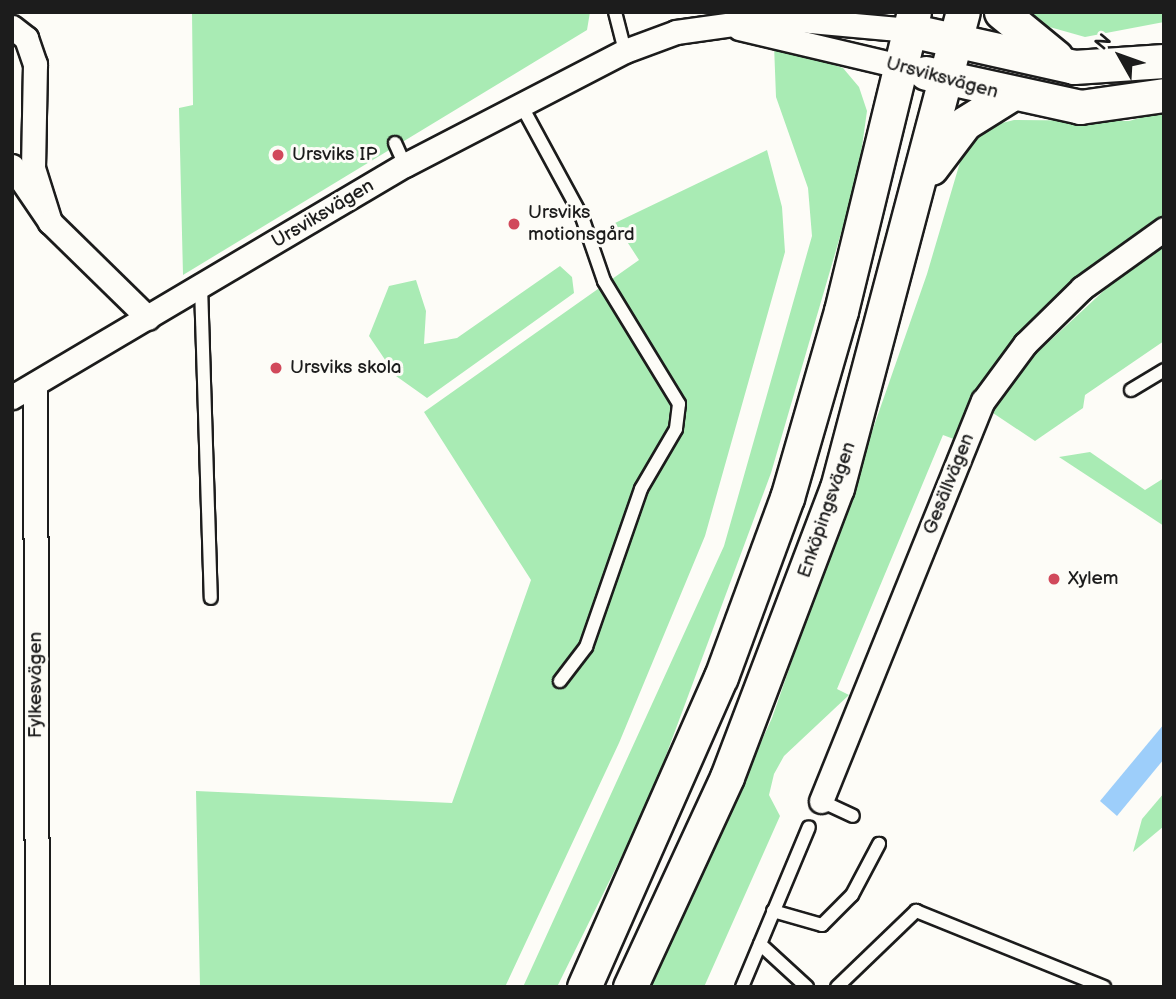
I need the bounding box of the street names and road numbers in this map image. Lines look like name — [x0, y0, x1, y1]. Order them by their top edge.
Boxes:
street label: Ursviksvägen — [883, 52, 1001, 104]
street label: Ursviksvägen — [268, 175, 378, 253]
street label: Gesällvägen — [918, 430, 980, 538]
street label: Enköpingsvägen — [793, 439, 861, 581]
street label: Fylkesvägen — [25, 632, 47, 738]

